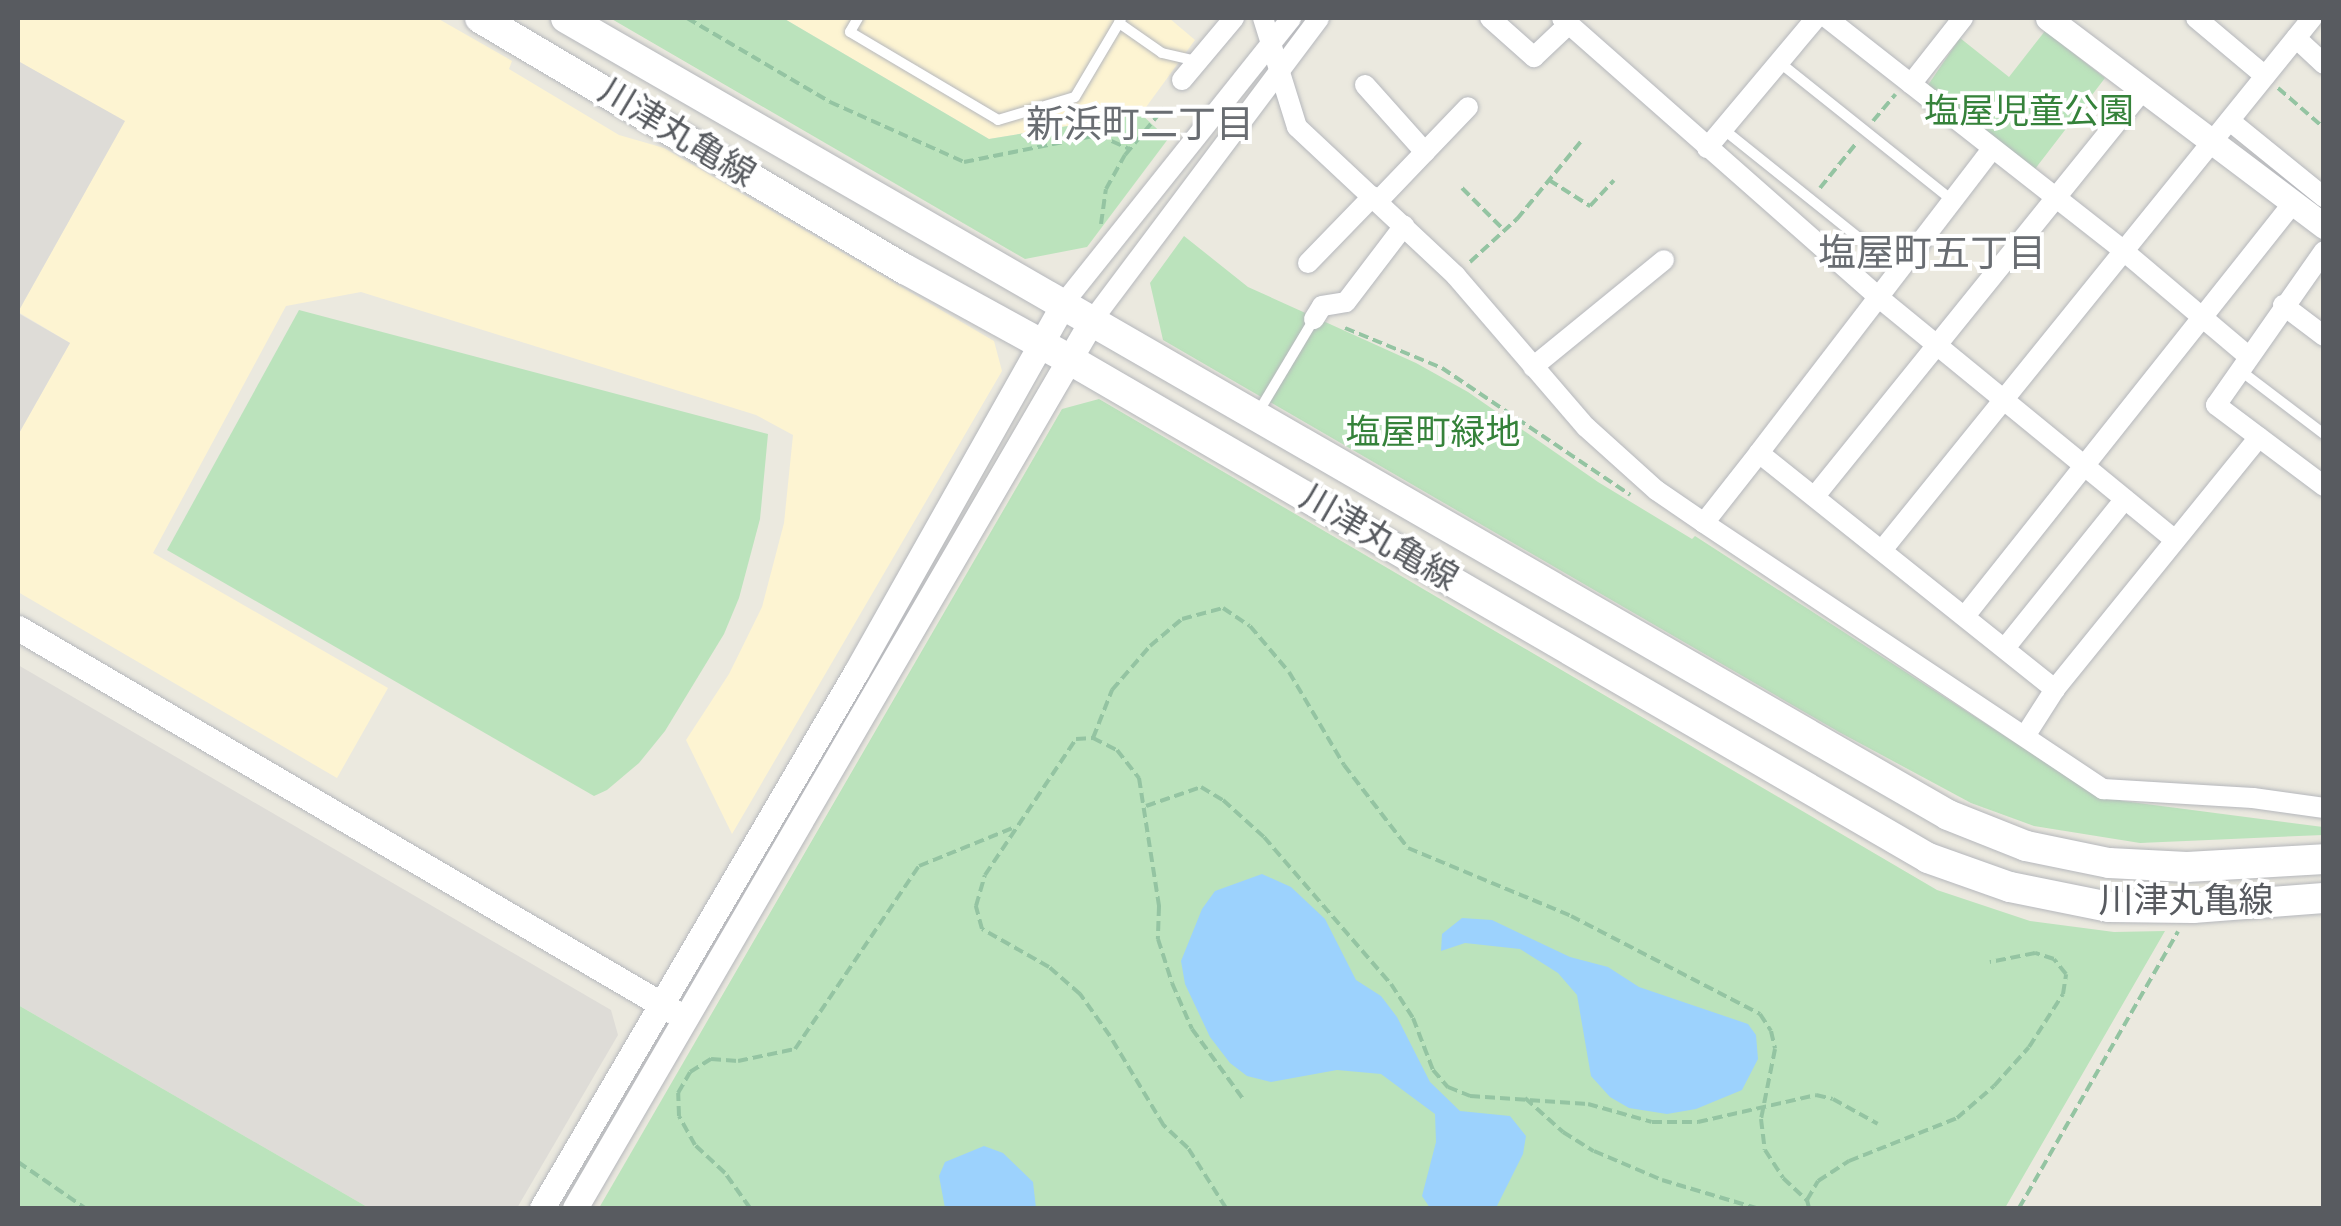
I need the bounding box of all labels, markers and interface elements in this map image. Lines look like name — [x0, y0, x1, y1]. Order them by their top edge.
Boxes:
street label: 川津丸亀線 — [591, 70, 763, 196]
park label: 塩屋児童公園 — [1924, 91, 2134, 133]
district label: 新浜町二丁目 — [1026, 102, 1254, 148]
district label: 塩屋町五丁目 — [1818, 231, 2046, 277]
park label: 塩屋町緑地 — [1346, 412, 1520, 454]
street label: 川津丸亀線 — [1293, 476, 1465, 600]
street label: 川津丸亀線 — [2099, 880, 2273, 922]

